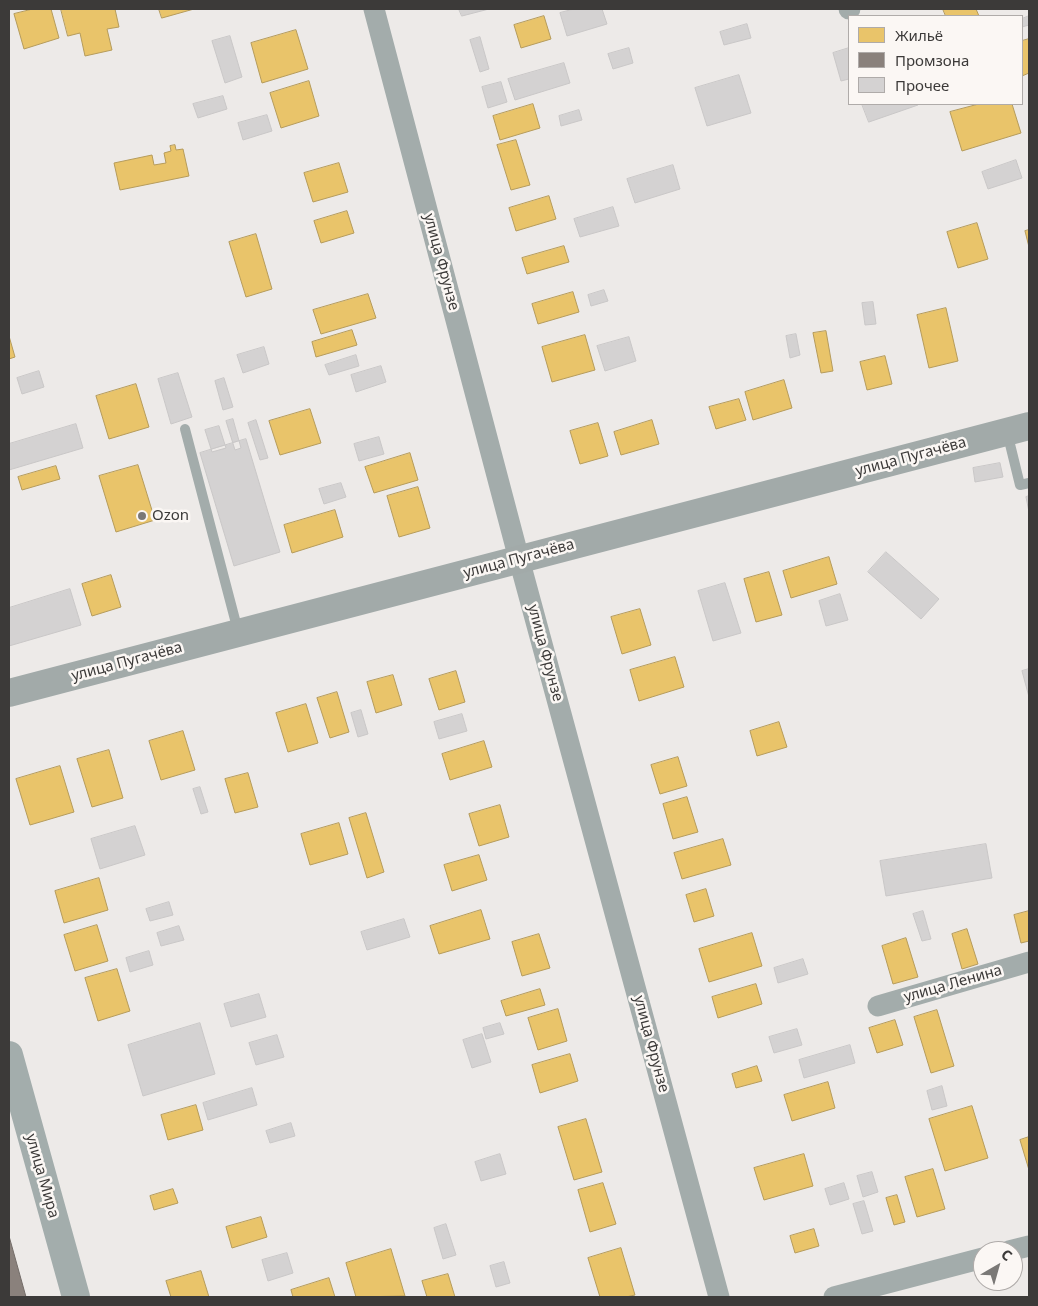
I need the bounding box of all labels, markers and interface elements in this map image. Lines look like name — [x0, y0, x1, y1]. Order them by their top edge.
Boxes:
legend — [848, 15, 1023, 105]
text: Жильё — [895, 25, 943, 45]
text: Промзона — [895, 50, 969, 70]
text: Прочее — [895, 75, 949, 95]
street label: улица Фрунзе — [419, 211, 463, 313]
street label: улица Пугачёва — [854, 434, 968, 480]
place label: Ozon — [152, 507, 189, 525]
marker: Ozon — [136, 510, 148, 522]
street label: улица Пугачёва — [462, 536, 576, 582]
street label: улица Фрунзе — [523, 602, 567, 704]
street label: улица Пугачёва — [70, 639, 184, 685]
street label: улица Ленина — [902, 961, 1004, 1007]
street label: улица Фрунзе — [629, 993, 673, 1095]
street label: улица Мира — [21, 1132, 63, 1220]
north arrow — [973, 1241, 1023, 1291]
text: С — [998, 1244, 1016, 1265]

